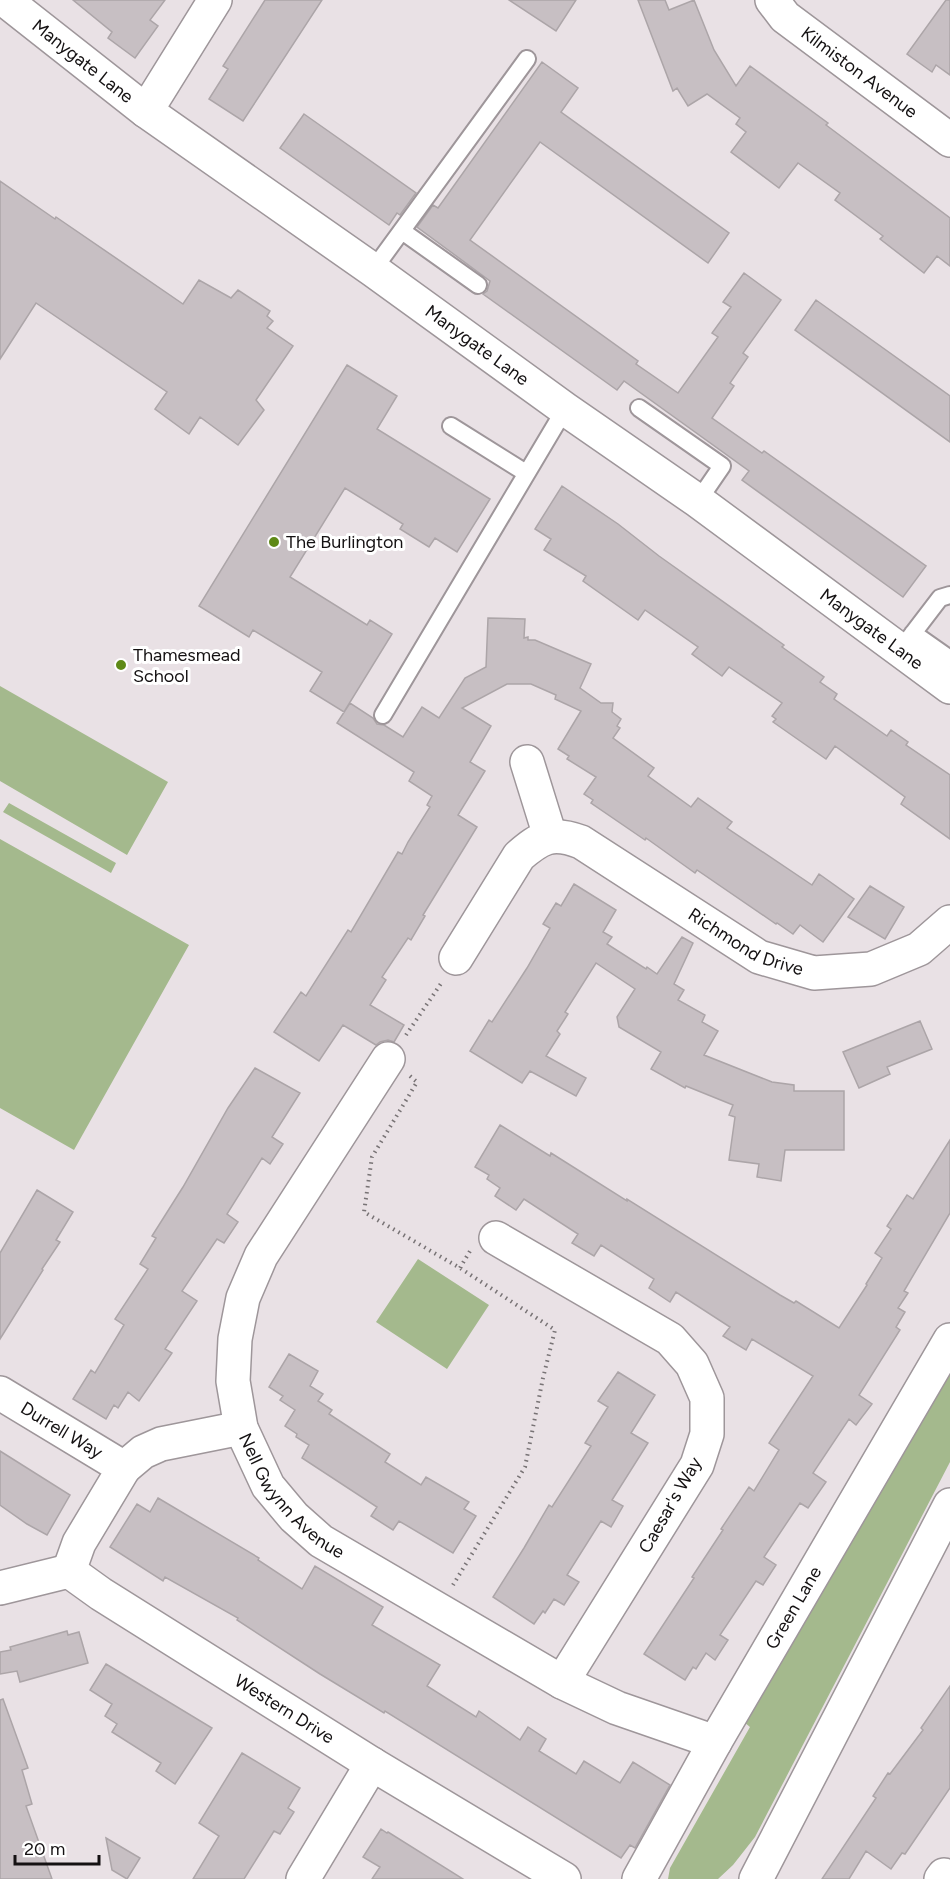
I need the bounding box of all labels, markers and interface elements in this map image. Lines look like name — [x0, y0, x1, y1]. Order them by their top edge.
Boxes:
street label: Manygate Lane — [28, 15, 138, 108]
street label: Kilmiston Avenue — [797, 22, 922, 123]
street label: Manygate Lane — [421, 300, 533, 390]
place label: The Burlington — [286, 531, 403, 553]
marker: The Burlington — [267, 535, 281, 549]
street label: Manygate Lane — [816, 584, 928, 674]
place label: Thamesmead School — [133, 644, 241, 687]
marker: Thamesmead School — [114, 658, 128, 672]
street label: Richmond Drive — [684, 903, 806, 980]
street label: Durrell Way — [17, 1397, 107, 1464]
street label: Nell Gwynn Avenue — [234, 1430, 349, 1563]
street label: Caesar's Way — [634, 1453, 707, 1557]
street label: Green Lane — [761, 1562, 826, 1653]
street label: Western Drive — [230, 1670, 339, 1749]
scale bar — [15, 1828, 99, 1866]
text: 20 m — [24, 1838, 65, 1860]

